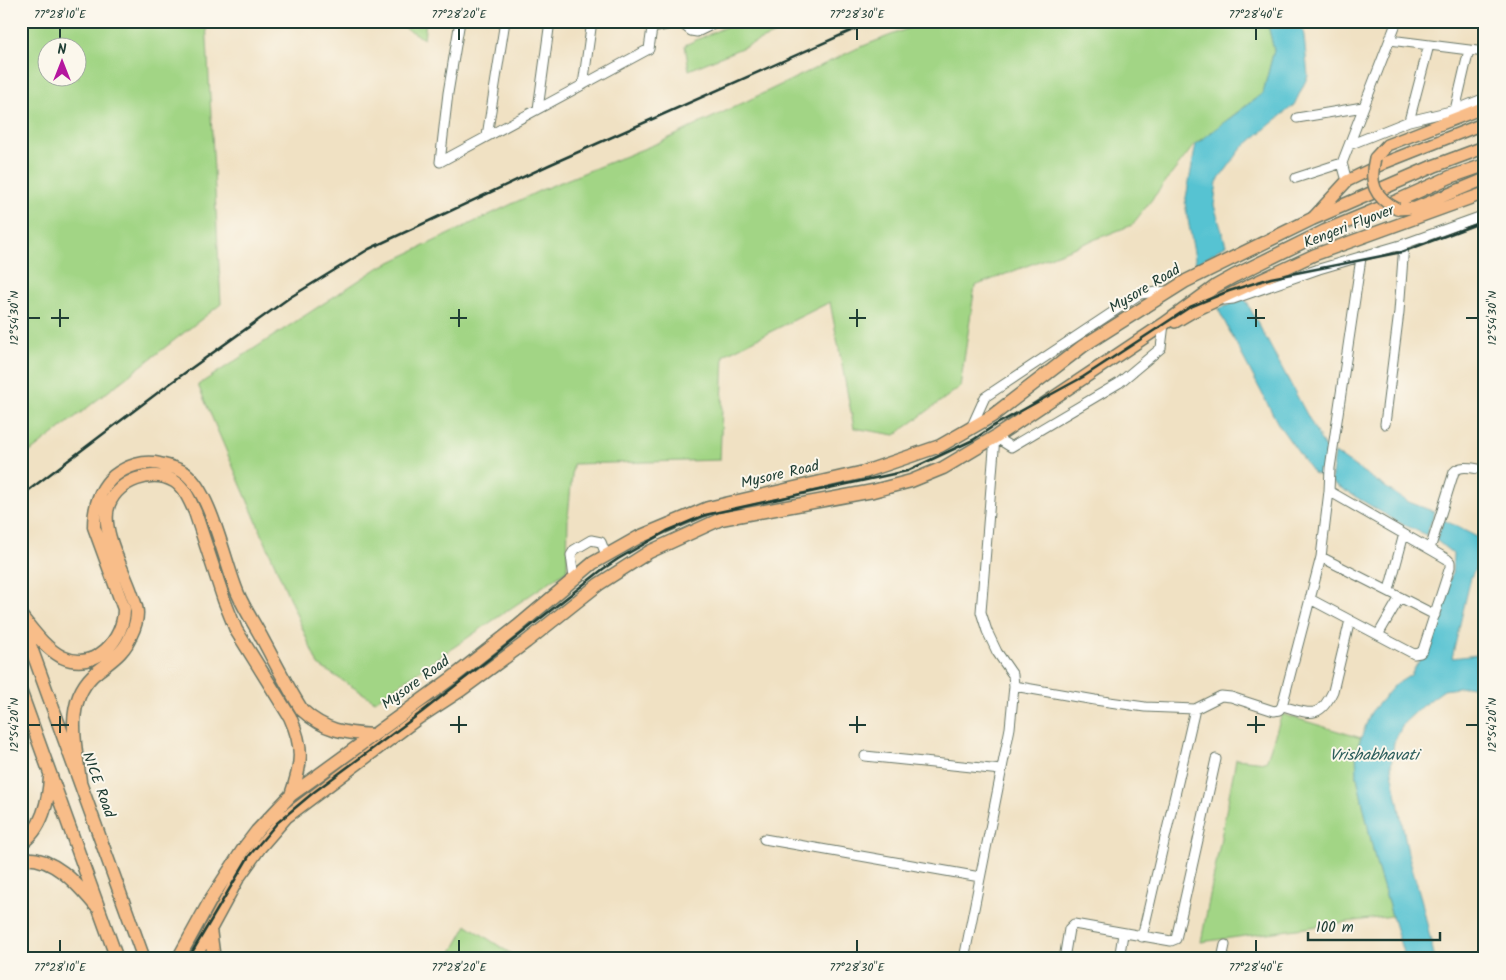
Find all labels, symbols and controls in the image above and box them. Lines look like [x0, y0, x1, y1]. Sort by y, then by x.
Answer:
text: 77°28'10"E [34, 5, 87, 24]
text: 77°28'20"E [431, 5, 487, 24]
text: 77°28'30"E [830, 5, 885, 24]
text: 77°28'40"E [1229, 5, 1284, 24]
north arrow [38, 38, 88, 88]
text: N [58, 39, 67, 61]
street label: Kengeri Flyover [1300, 198, 1399, 255]
street label: Mysore Road [1105, 258, 1186, 320]
text: 12°54'30"N [5, 291, 24, 345]
text: 12°54'30"N [1483, 291, 1502, 345]
street label: Mysore Road [738, 454, 822, 496]
street label: Mysore Road [377, 650, 456, 716]
text: 12°54'20"N [5, 698, 24, 752]
text: 12°54'20"N [1483, 698, 1502, 752]
water label: Vrishabhavati [1329, 743, 1422, 768]
street label: NICE Road [75, 749, 121, 822]
scale bar [1308, 910, 1441, 942]
text: 100 m [1316, 916, 1354, 940]
text: 77°28'10"E [34, 958, 87, 977]
text: 77°28'20"E [431, 958, 487, 977]
text: 77°28'30"E [830, 958, 885, 977]
text: 77°28'40"E [1229, 958, 1284, 977]

